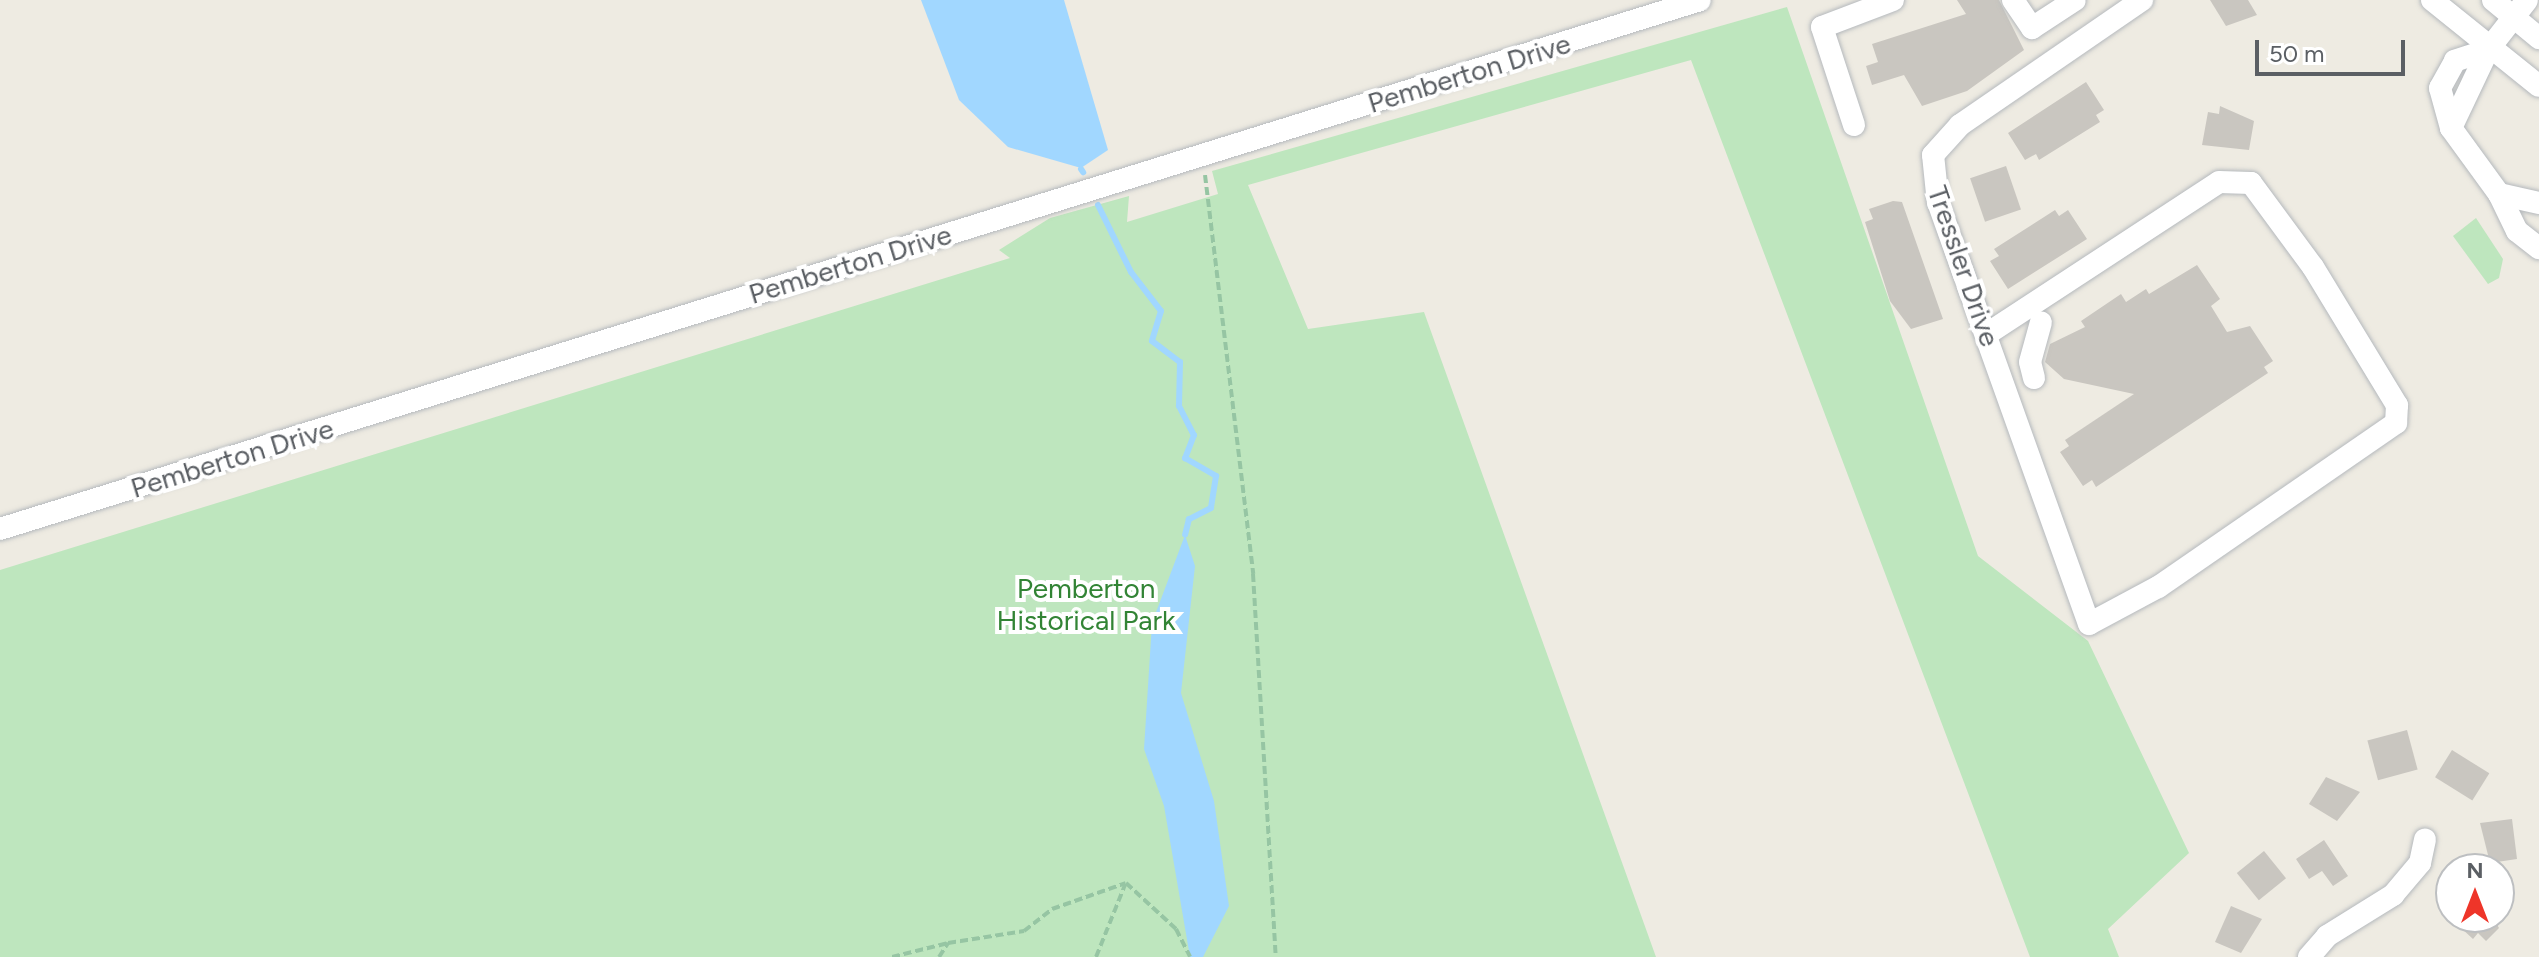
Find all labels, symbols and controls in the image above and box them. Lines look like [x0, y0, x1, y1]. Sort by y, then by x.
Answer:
scale bar [2259, 24, 2409, 74]
street label: Pemberton Drive [1364, 26, 1574, 120]
text: 50 m [2269, 39, 2325, 68]
street label: Tressler Drive [1921, 181, 2007, 351]
street label: Pemberton Drive [745, 217, 955, 311]
street label: Pemberton Drive [127, 411, 337, 505]
park label: Pemberton Historical Park [996, 571, 1176, 637]
north arrow [2435, 853, 2515, 933]
text: N [2466, 857, 2484, 884]

